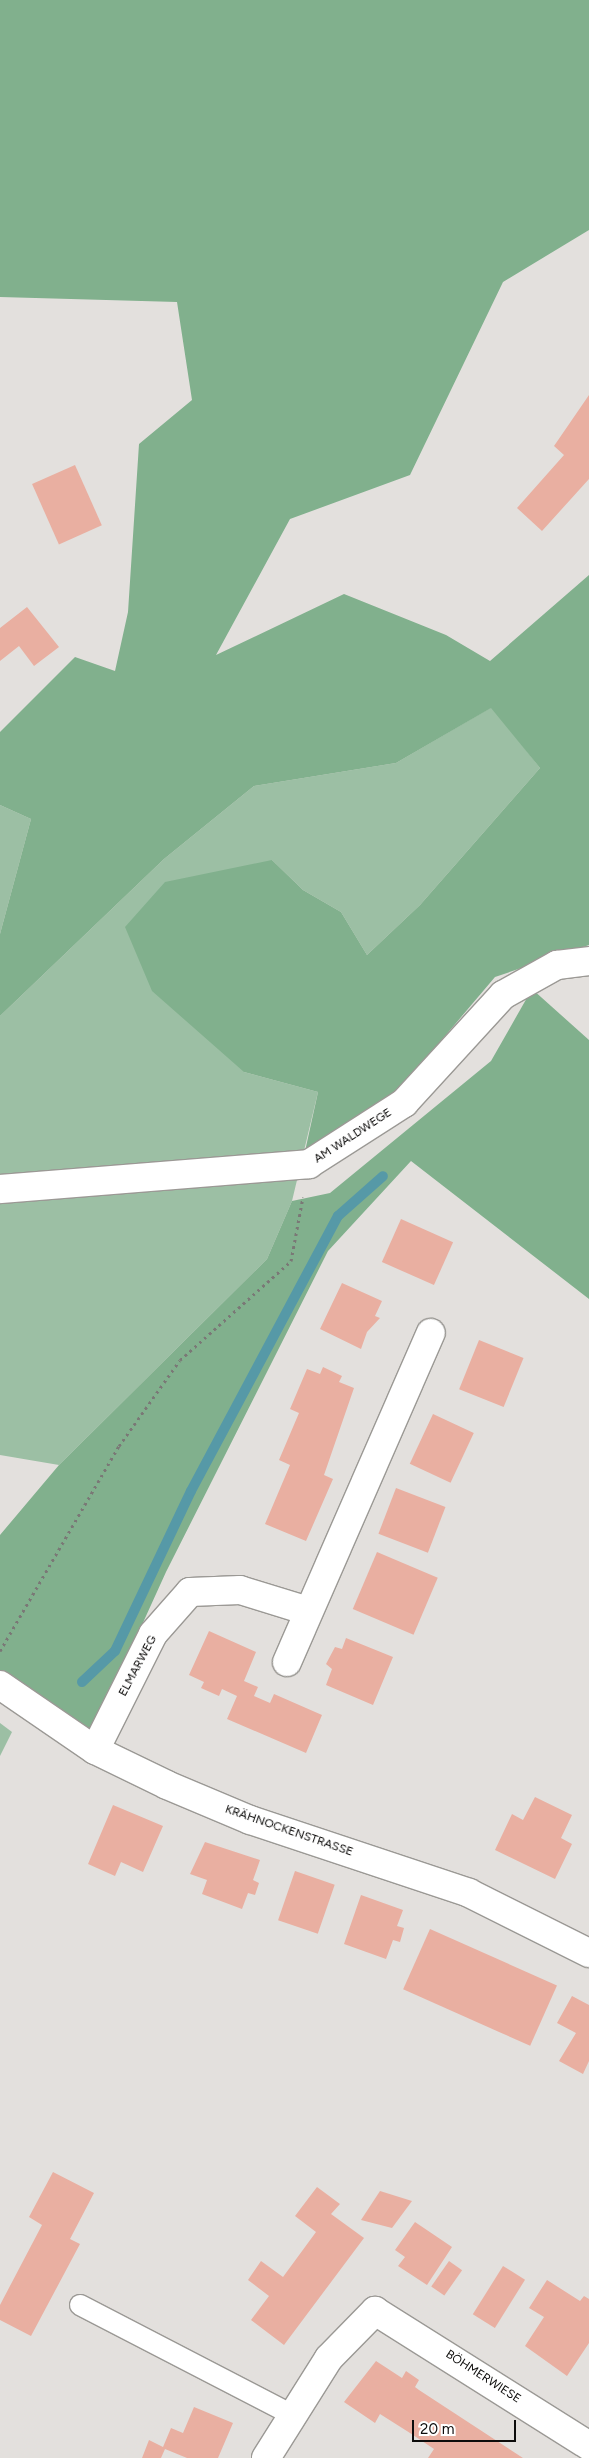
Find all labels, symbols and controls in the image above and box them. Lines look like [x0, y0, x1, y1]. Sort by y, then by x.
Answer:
street label: AM WALDWEGE [311, 1106, 395, 1166]
street label: ELMARWEG [116, 1633, 160, 1699]
street label: KRÄHNOCKENSTRASSE [223, 1802, 355, 1860]
street label: BÖHMERWIESE [443, 2347, 523, 2407]
scale bar [414, 2410, 518, 2442]
text: 20 m [420, 2420, 454, 2438]

